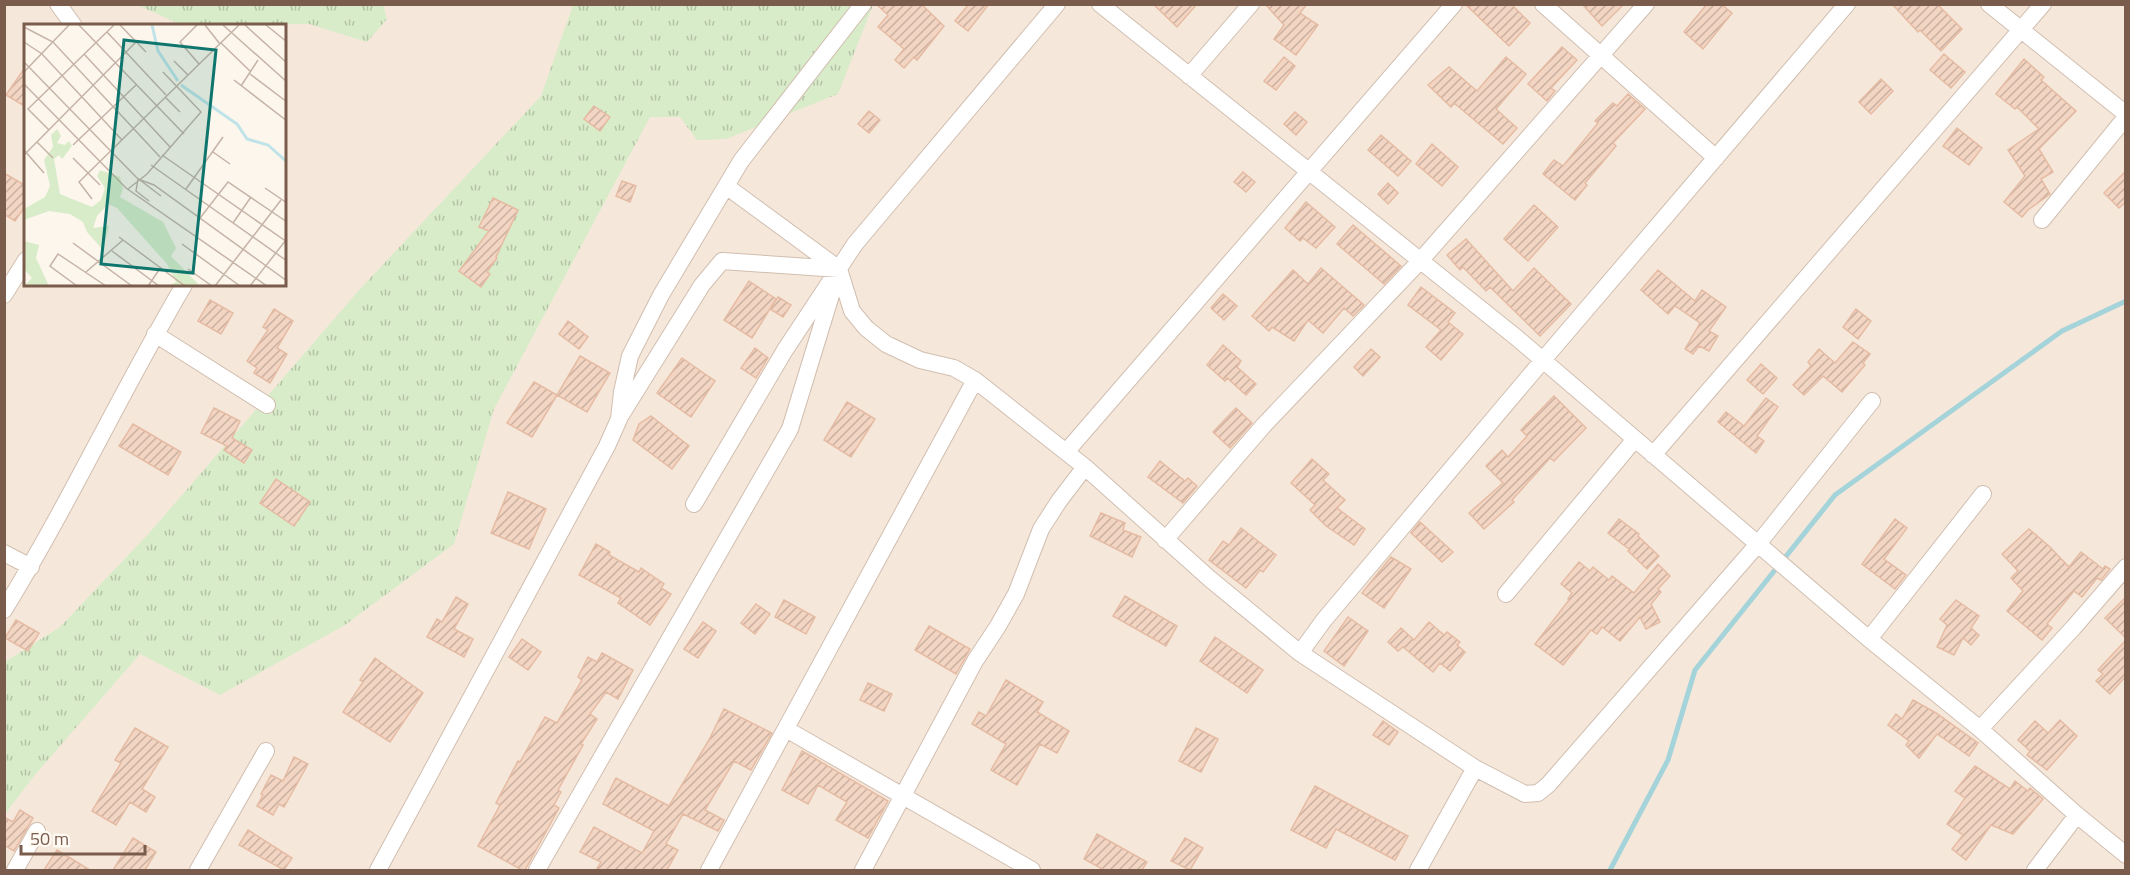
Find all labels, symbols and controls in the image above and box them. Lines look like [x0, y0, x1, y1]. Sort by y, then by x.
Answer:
inset map [24, 24, 286, 286]
scale bar [21, 818, 146, 856]
text: 50 m [30, 825, 69, 852]

